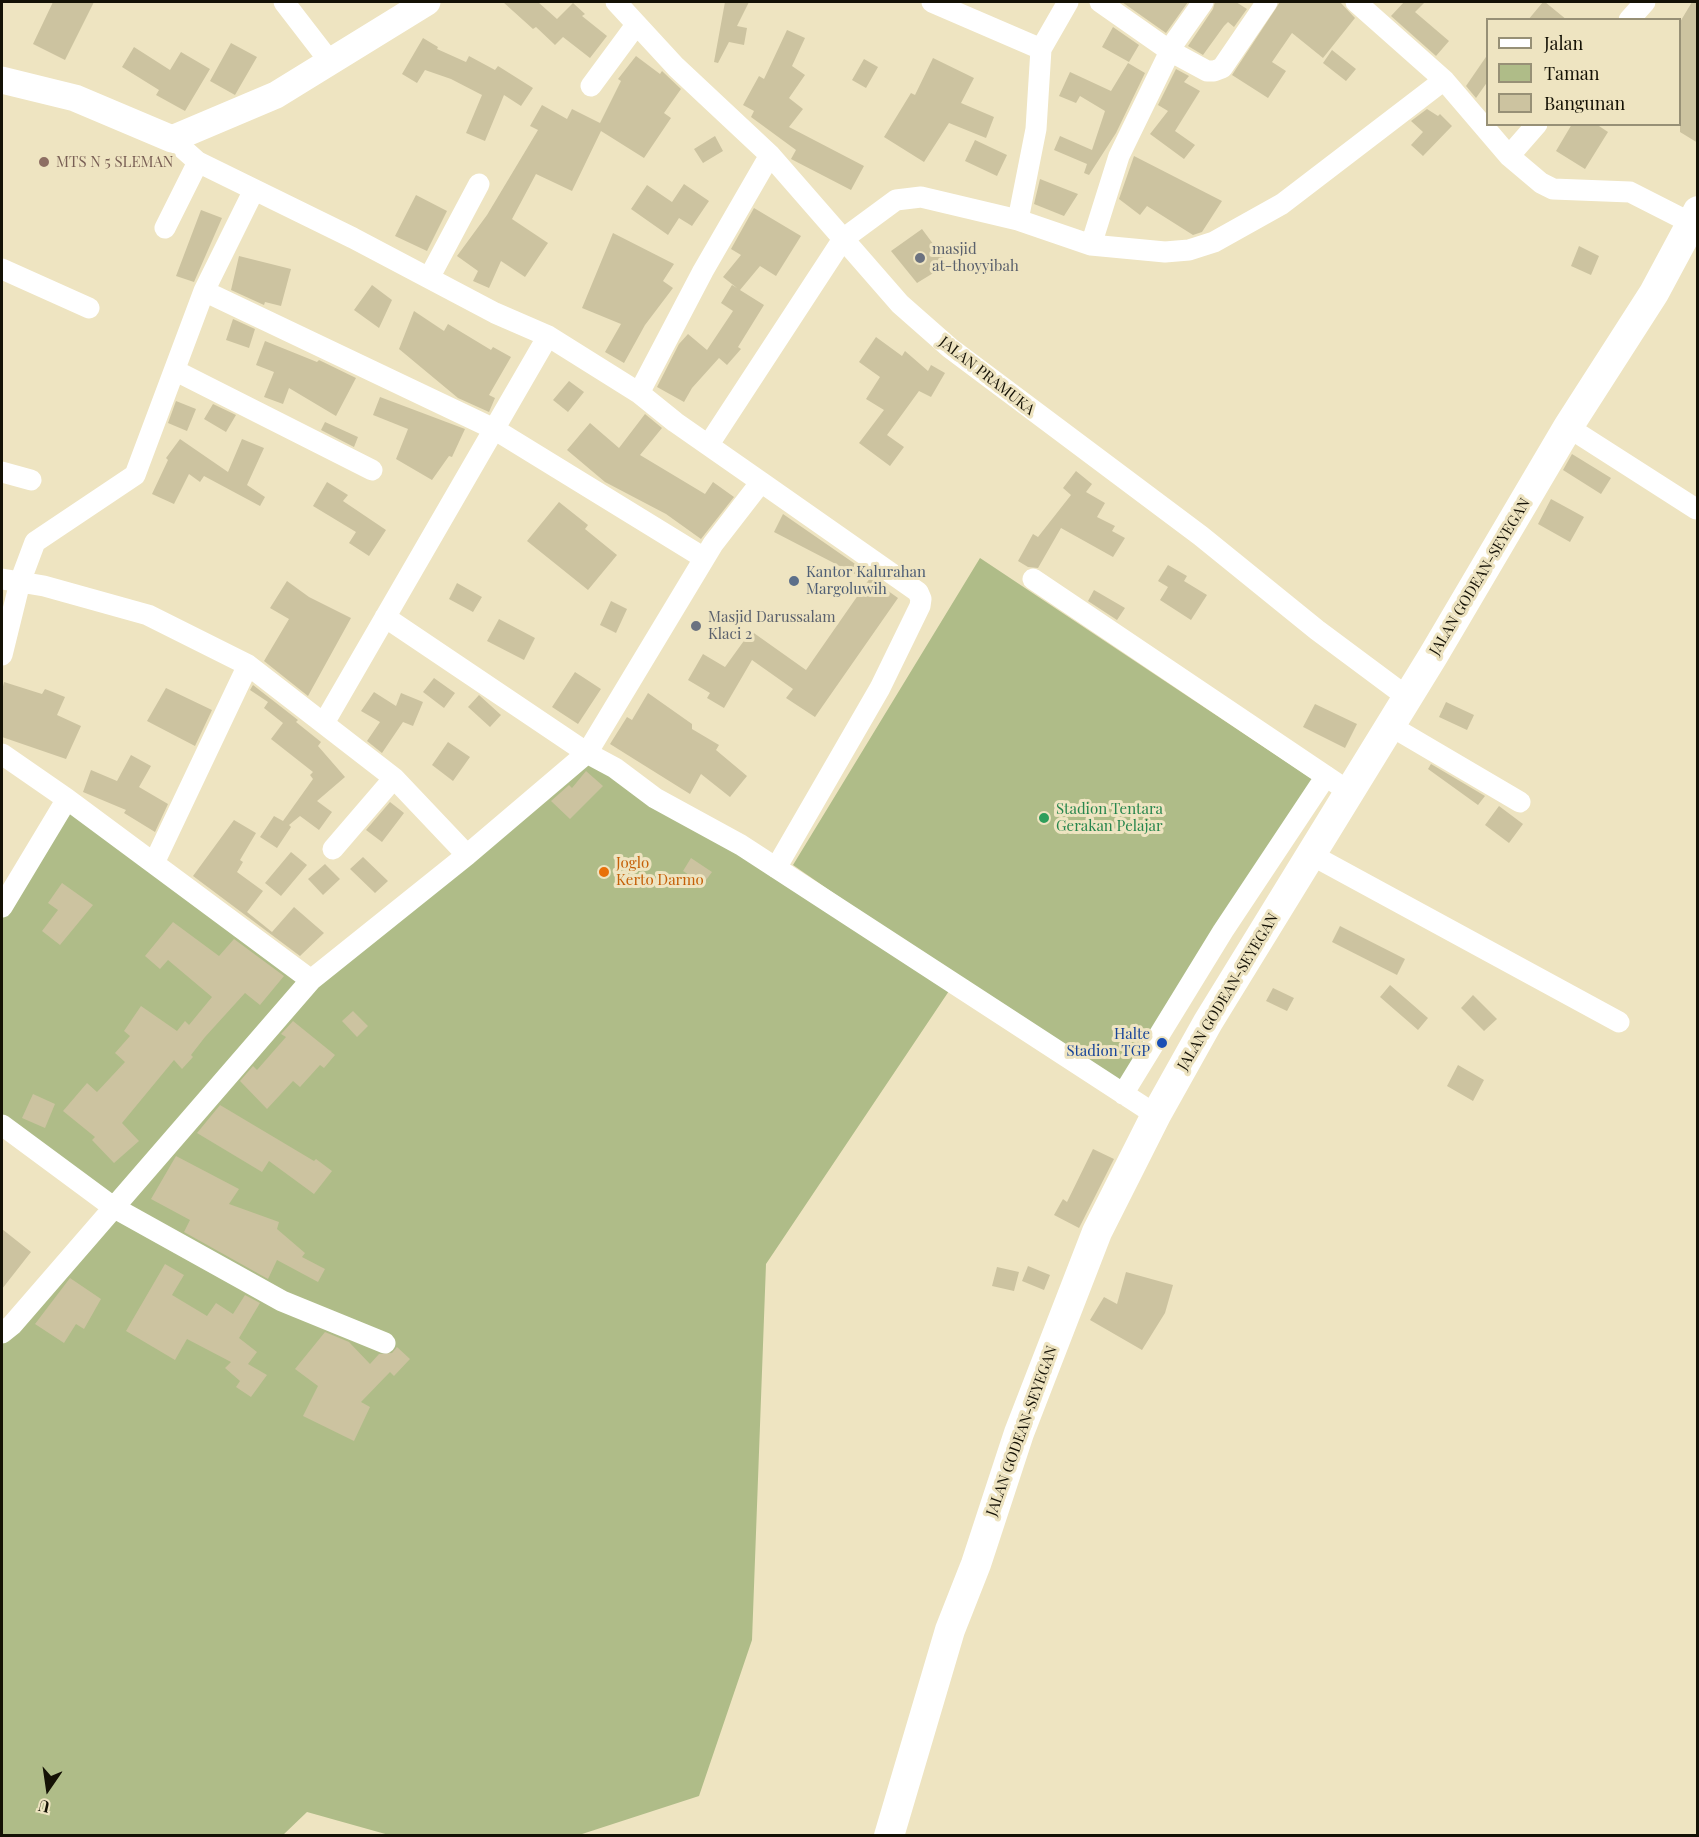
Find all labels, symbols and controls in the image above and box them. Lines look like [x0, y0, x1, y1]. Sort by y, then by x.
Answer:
legend [1486, 18, 1681, 126]
text: Jalan [1544, 31, 1583, 55]
text: Taman [1544, 61, 1600, 85]
text: Bangunan [1544, 91, 1625, 115]
place label: MTS N 5 SLEMAN [56, 153, 173, 171]
marker: MTS N 5 SLEMAN [37, 155, 51, 169]
place label: masjid at-thoyyibah [932, 240, 1019, 275]
marker: masjid at-thoyyibah [913, 251, 927, 265]
street label: JALAN PRAMUKA [936, 333, 1038, 419]
street label: JALAN GODEAN-SEYEGAN [1426, 495, 1534, 659]
place label: Kantor Kalurahan Margoluwih [806, 563, 926, 598]
marker: Kantor Kalurahan Margoluwih [787, 574, 801, 588]
place label: Masjid Darussalam Klaci 2 [708, 608, 836, 643]
marker: Masjid Darussalam Klaci 2 [689, 619, 703, 633]
place label: Stadion Tentara Gerakan Pelajar [1056, 800, 1163, 835]
marker: Stadion Tentara Gerakan Pelajar [1037, 811, 1051, 825]
place label: Joglo Kerto Darmo [616, 854, 704, 889]
marker: Joglo Kerto Darmo [597, 865, 611, 879]
street label: JALAN GODEAN-SEYEGAN [1174, 910, 1282, 1074]
place label: Halte Stadion TGP [1066, 1025, 1150, 1060]
marker: Halte Stadion TGP [1155, 1036, 1169, 1050]
street label: JALAN GODEAN-SEYEGAN [983, 1343, 1061, 1519]
north arrow [18, 1759, 78, 1819]
text: U [36, 1796, 52, 1818]

